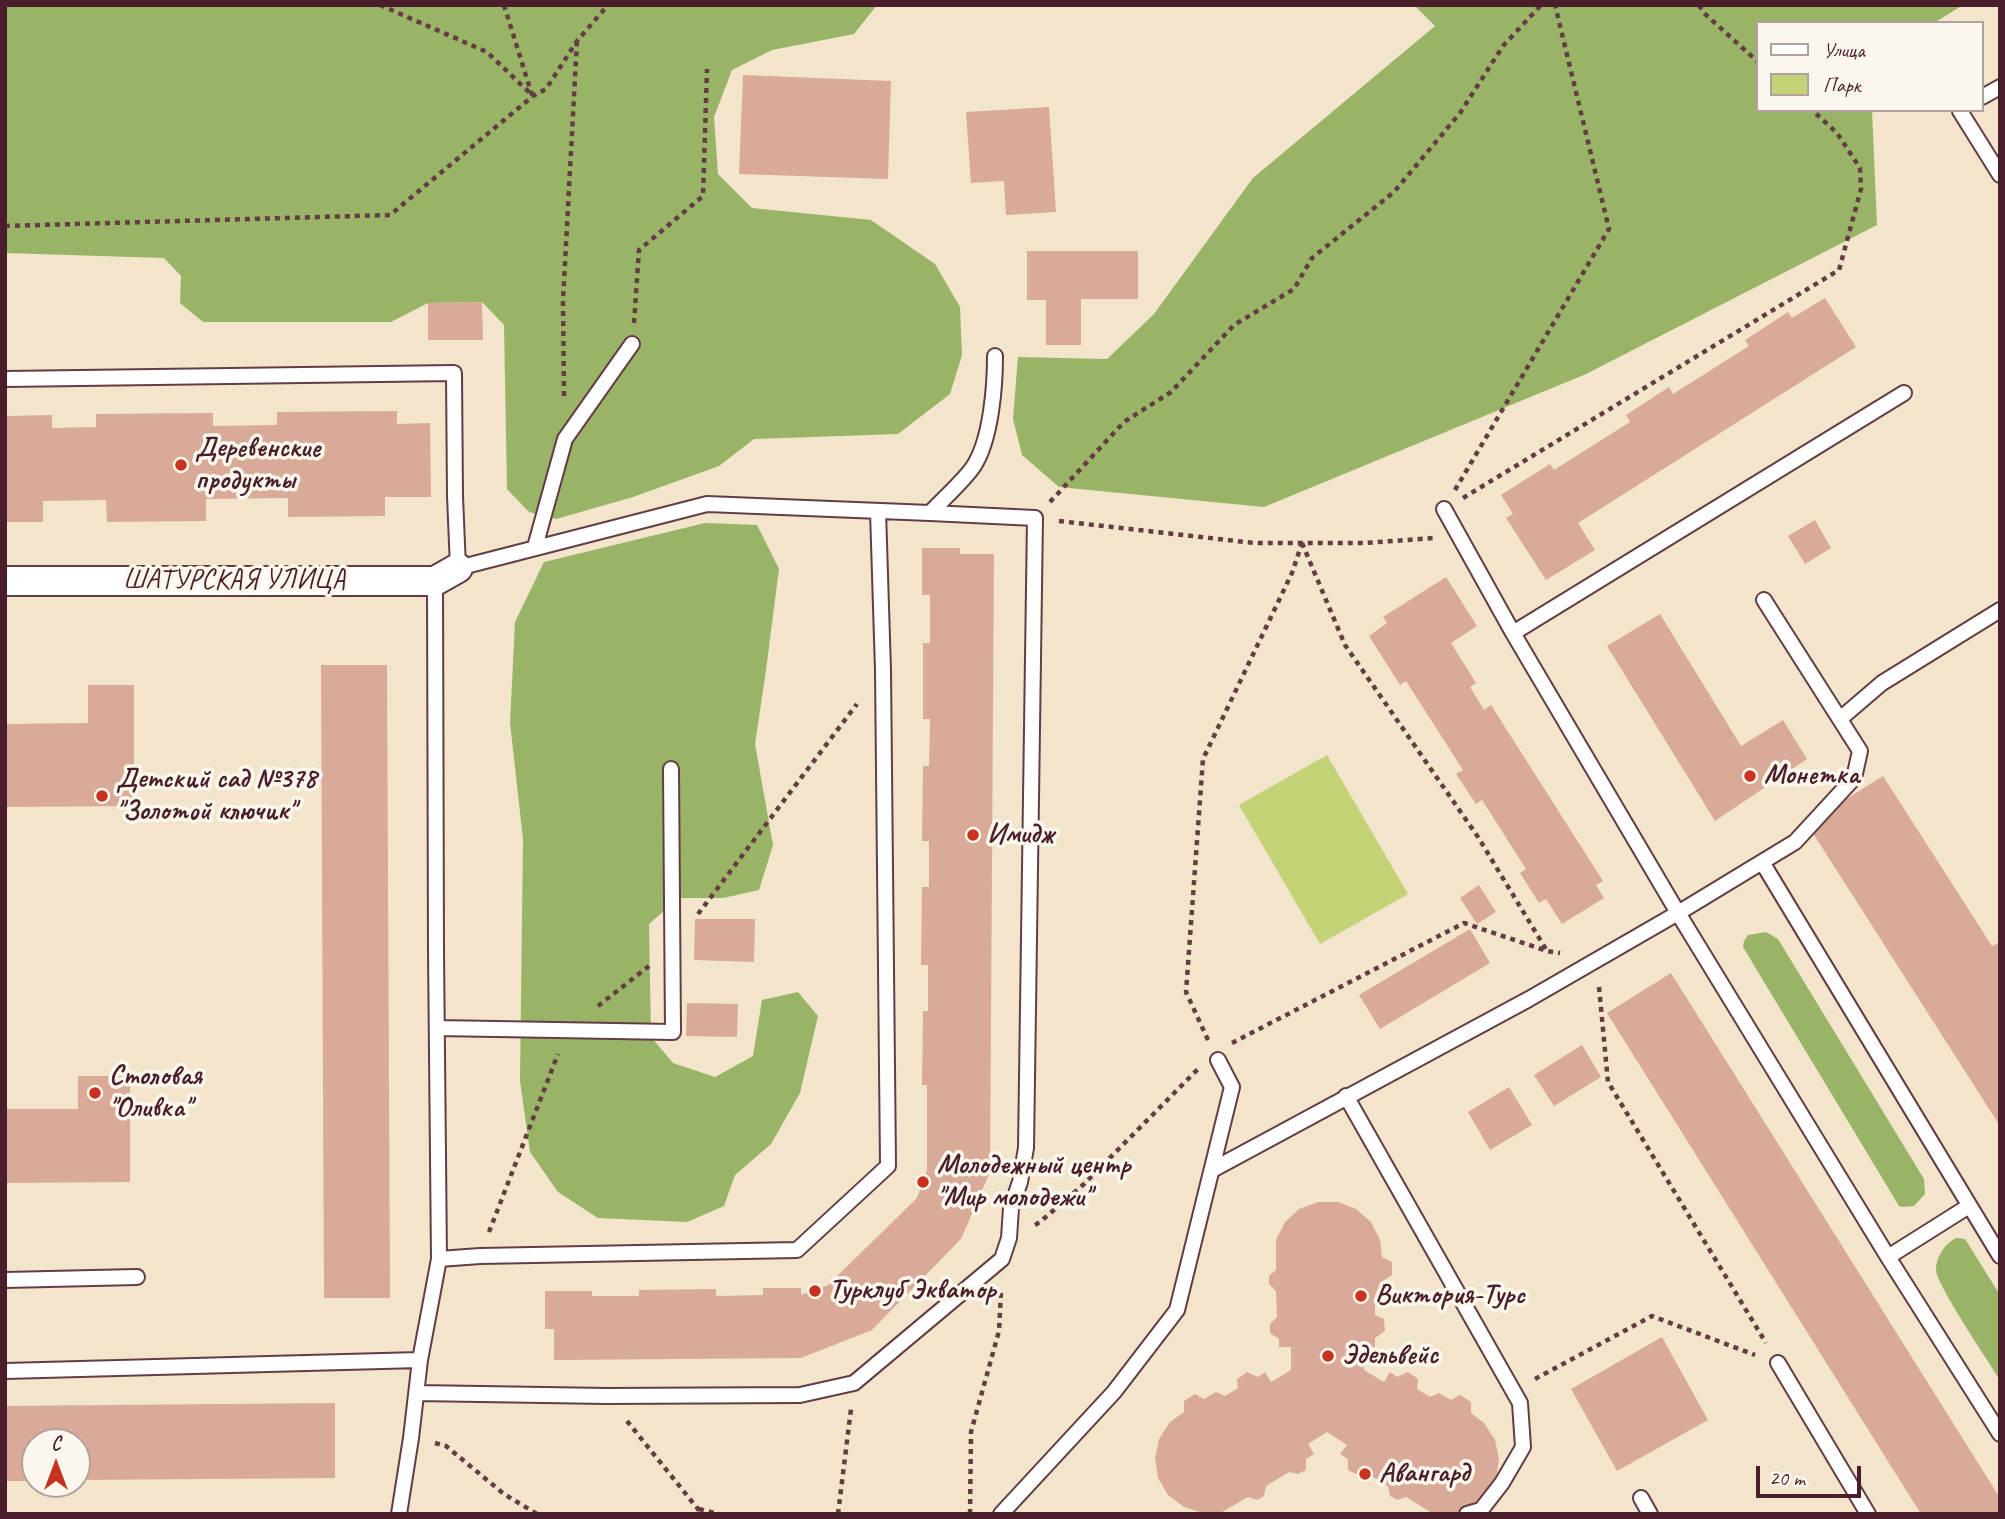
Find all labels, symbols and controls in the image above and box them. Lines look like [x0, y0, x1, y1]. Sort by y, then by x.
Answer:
legend [1756, 21, 1984, 112]
text: Улица [1823, 37, 1865, 63]
text: Парк [1823, 72, 1860, 98]
place label: Деревенские продукты [195, 432, 320, 498]
marker: Деревенские продукты [173, 457, 189, 473]
street label: ШАТУРСКАЯ УЛИЦА [123, 564, 345, 598]
place label: Монетка [1764, 759, 1859, 793]
place label: Детский сад №378 "Золотой ключик" [116, 763, 316, 829]
marker: Монетка [1742, 768, 1758, 784]
marker: Детский сад №378 "Золотой ключик" [94, 788, 110, 804]
place label: Имидж [987, 818, 1054, 852]
marker: Имидж [965, 827, 981, 843]
place label: Столовая "Оливка" [109, 1060, 202, 1126]
marker: Столовая "Оливка" [87, 1085, 103, 1101]
place label: Молодежный центр "Мир молодежи" [937, 1149, 1130, 1215]
marker: Молодежный центр "Мир молодежи" [915, 1174, 931, 1190]
place label: Турклуб Экватор [829, 1274, 996, 1308]
place label: Виктория-Турс [1375, 1279, 1525, 1313]
marker: Турклуб Экватор [807, 1283, 823, 1299]
marker: Виктория-Турс [1353, 1288, 1369, 1304]
place label: Эдельвейс [1342, 1339, 1438, 1373]
marker: Эдельвейс [1320, 1348, 1336, 1364]
north arrow [21, 1428, 91, 1498]
text: С [51, 1432, 61, 1456]
scale bar [1760, 1452, 1865, 1496]
place label: Авангард [1379, 1457, 1470, 1491]
text: 20 m [1769, 1465, 1805, 1491]
marker: Авангард [1357, 1466, 1373, 1482]

